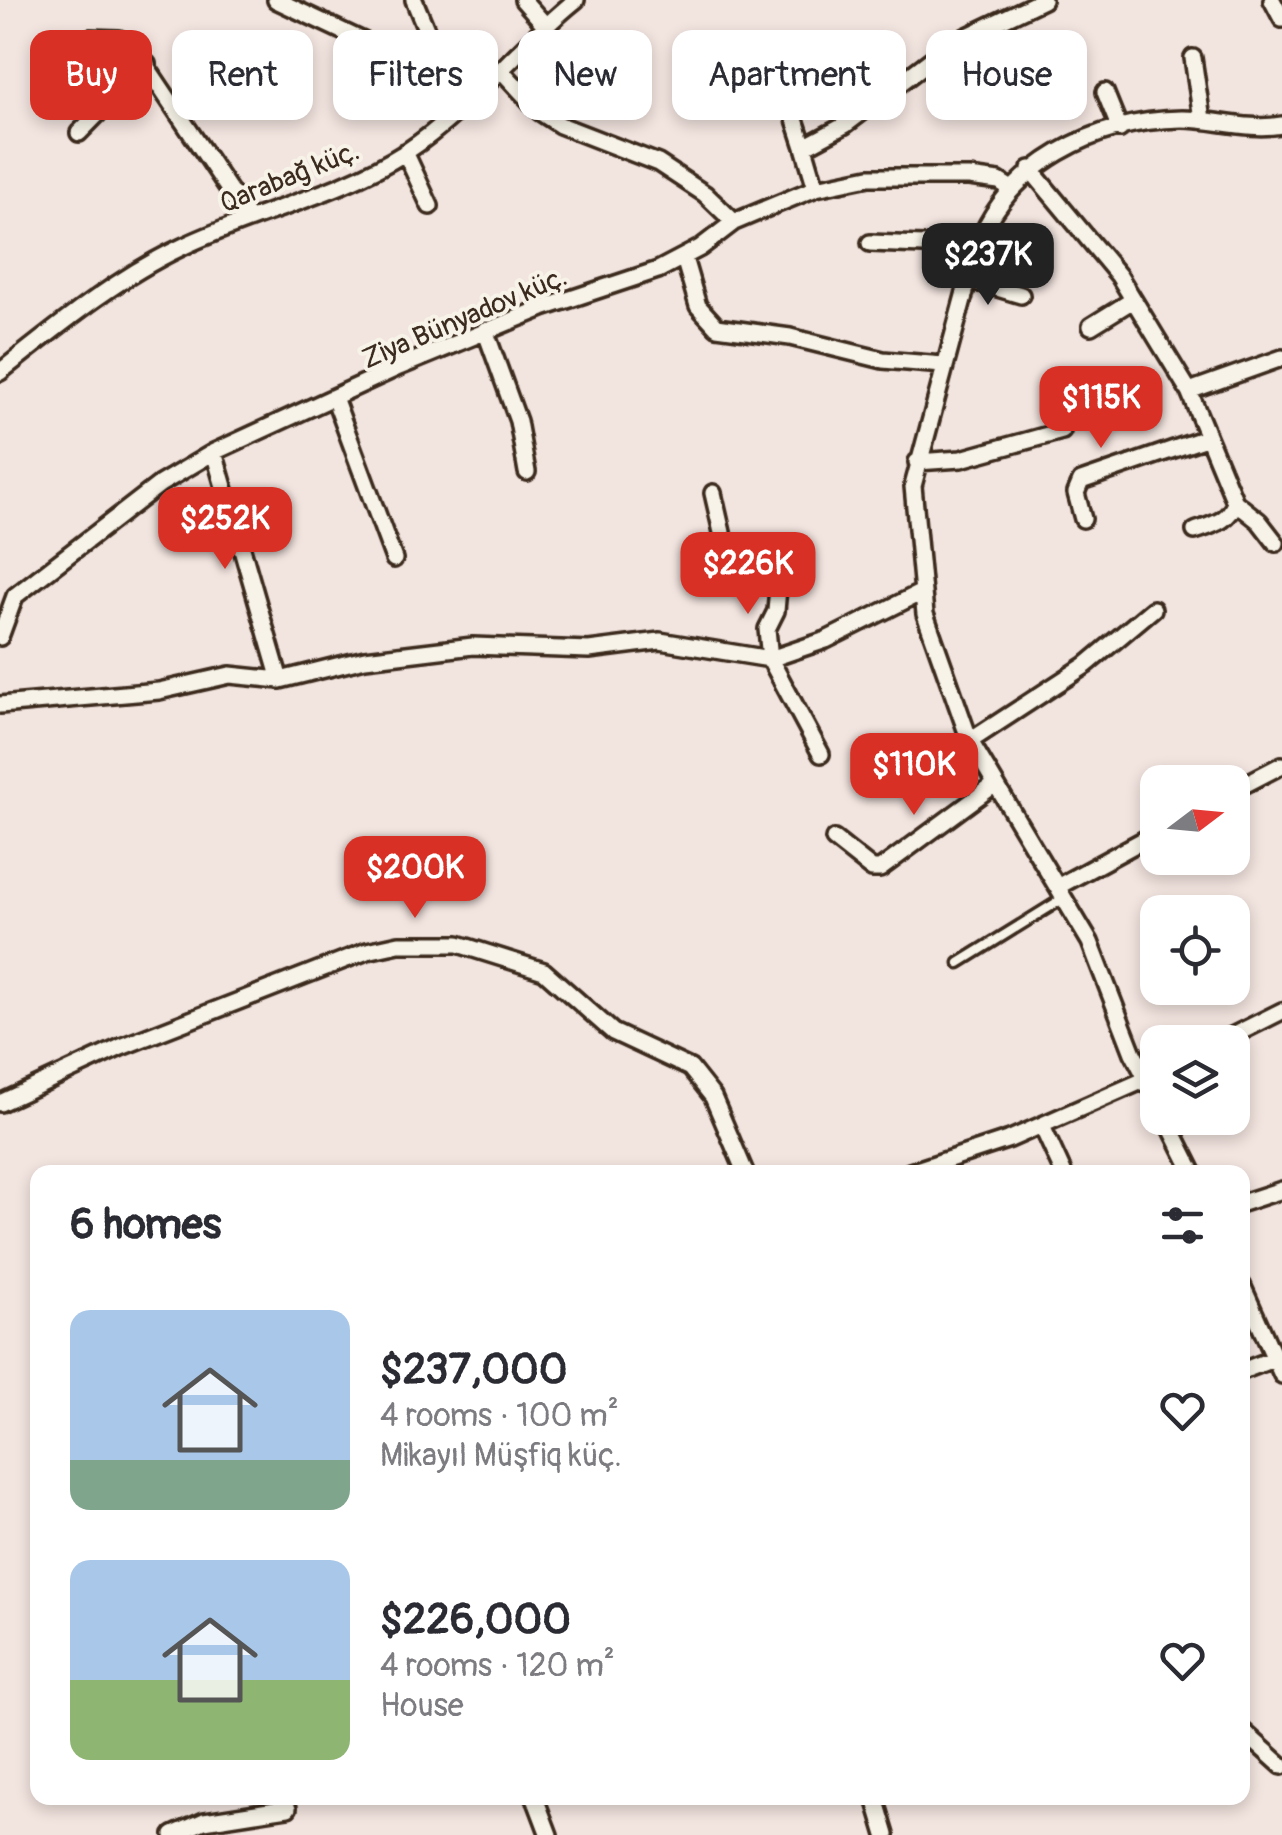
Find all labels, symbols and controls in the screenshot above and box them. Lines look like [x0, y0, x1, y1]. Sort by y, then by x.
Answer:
chip: Buy [30, 30, 152, 120]
chip: Rent [172, 30, 313, 120]
chip: Filters [333, 30, 498, 120]
chip: New [518, 30, 652, 120]
chip: Apartment [672, 30, 906, 120]
chip: House [926, 30, 1087, 120]
street label: Qarabağ küç. [215, 134, 364, 221]
pin: $237K [918, 223, 1058, 308]
text: $237K [944, 235, 1032, 275]
street label: Ziya Bünyadov küç. [357, 259, 572, 377]
pin: $115K [1031, 366, 1171, 451]
text: $115K [1061, 378, 1141, 418]
pin: $252K [155, 487, 295, 572]
text: $252K [180, 499, 270, 539]
pin: $226K [678, 532, 818, 617]
text: $226K [702, 544, 794, 584]
pin: $110K [844, 733, 984, 818]
text: $110K [872, 745, 956, 785]
north arrow [1140, 765, 1250, 875]
map controls [1140, 765, 1250, 1135]
pin: $200K [345, 836, 485, 921]
text: $200K [366, 848, 464, 888]
button: locate [1140, 895, 1250, 1005]
button: layers [1140, 1025, 1250, 1135]
icon: filters [1155, 1198, 1210, 1253]
text: 6 homes [70, 1199, 221, 1251]
text: $237,000 [380, 1344, 567, 1396]
icon: home [150, 1350, 270, 1470]
icon: heart [1155, 1383, 1210, 1438]
text: 4 rooms · 100 m² [380, 1396, 619, 1436]
text: Mikayıl Müşfiq küç. [380, 1436, 622, 1476]
text: $226,000 [380, 1594, 571, 1646]
icon: home [150, 1600, 270, 1720]
icon: heart [1155, 1633, 1210, 1688]
text: 4 rooms · 120 m² [380, 1646, 615, 1686]
text: House [380, 1686, 464, 1726]

